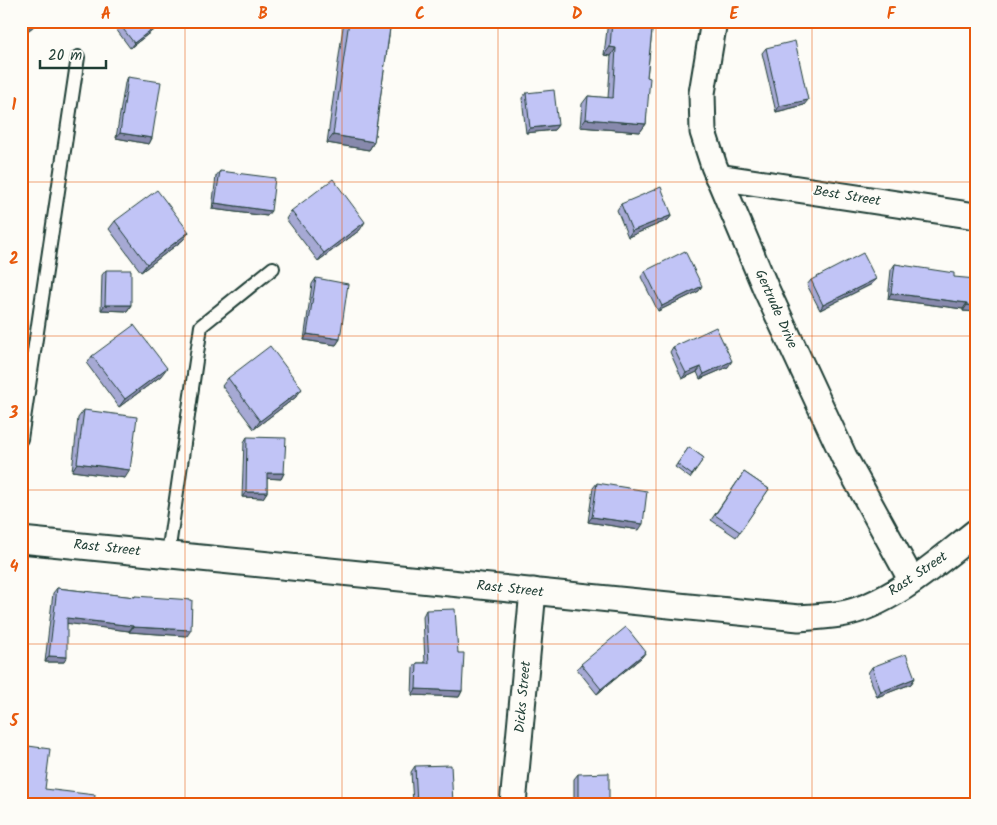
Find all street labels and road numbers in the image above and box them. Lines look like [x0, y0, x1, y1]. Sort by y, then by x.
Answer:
street label: Best Street [812, 180, 883, 212]
street label: Gertrude Drive [749, 266, 803, 353]
street label: Rast Street [72, 534, 142, 563]
street label: Rast Street [884, 546, 953, 602]
street label: Rast Street [475, 575, 545, 604]
street label: Dicks Street [509, 659, 537, 734]

